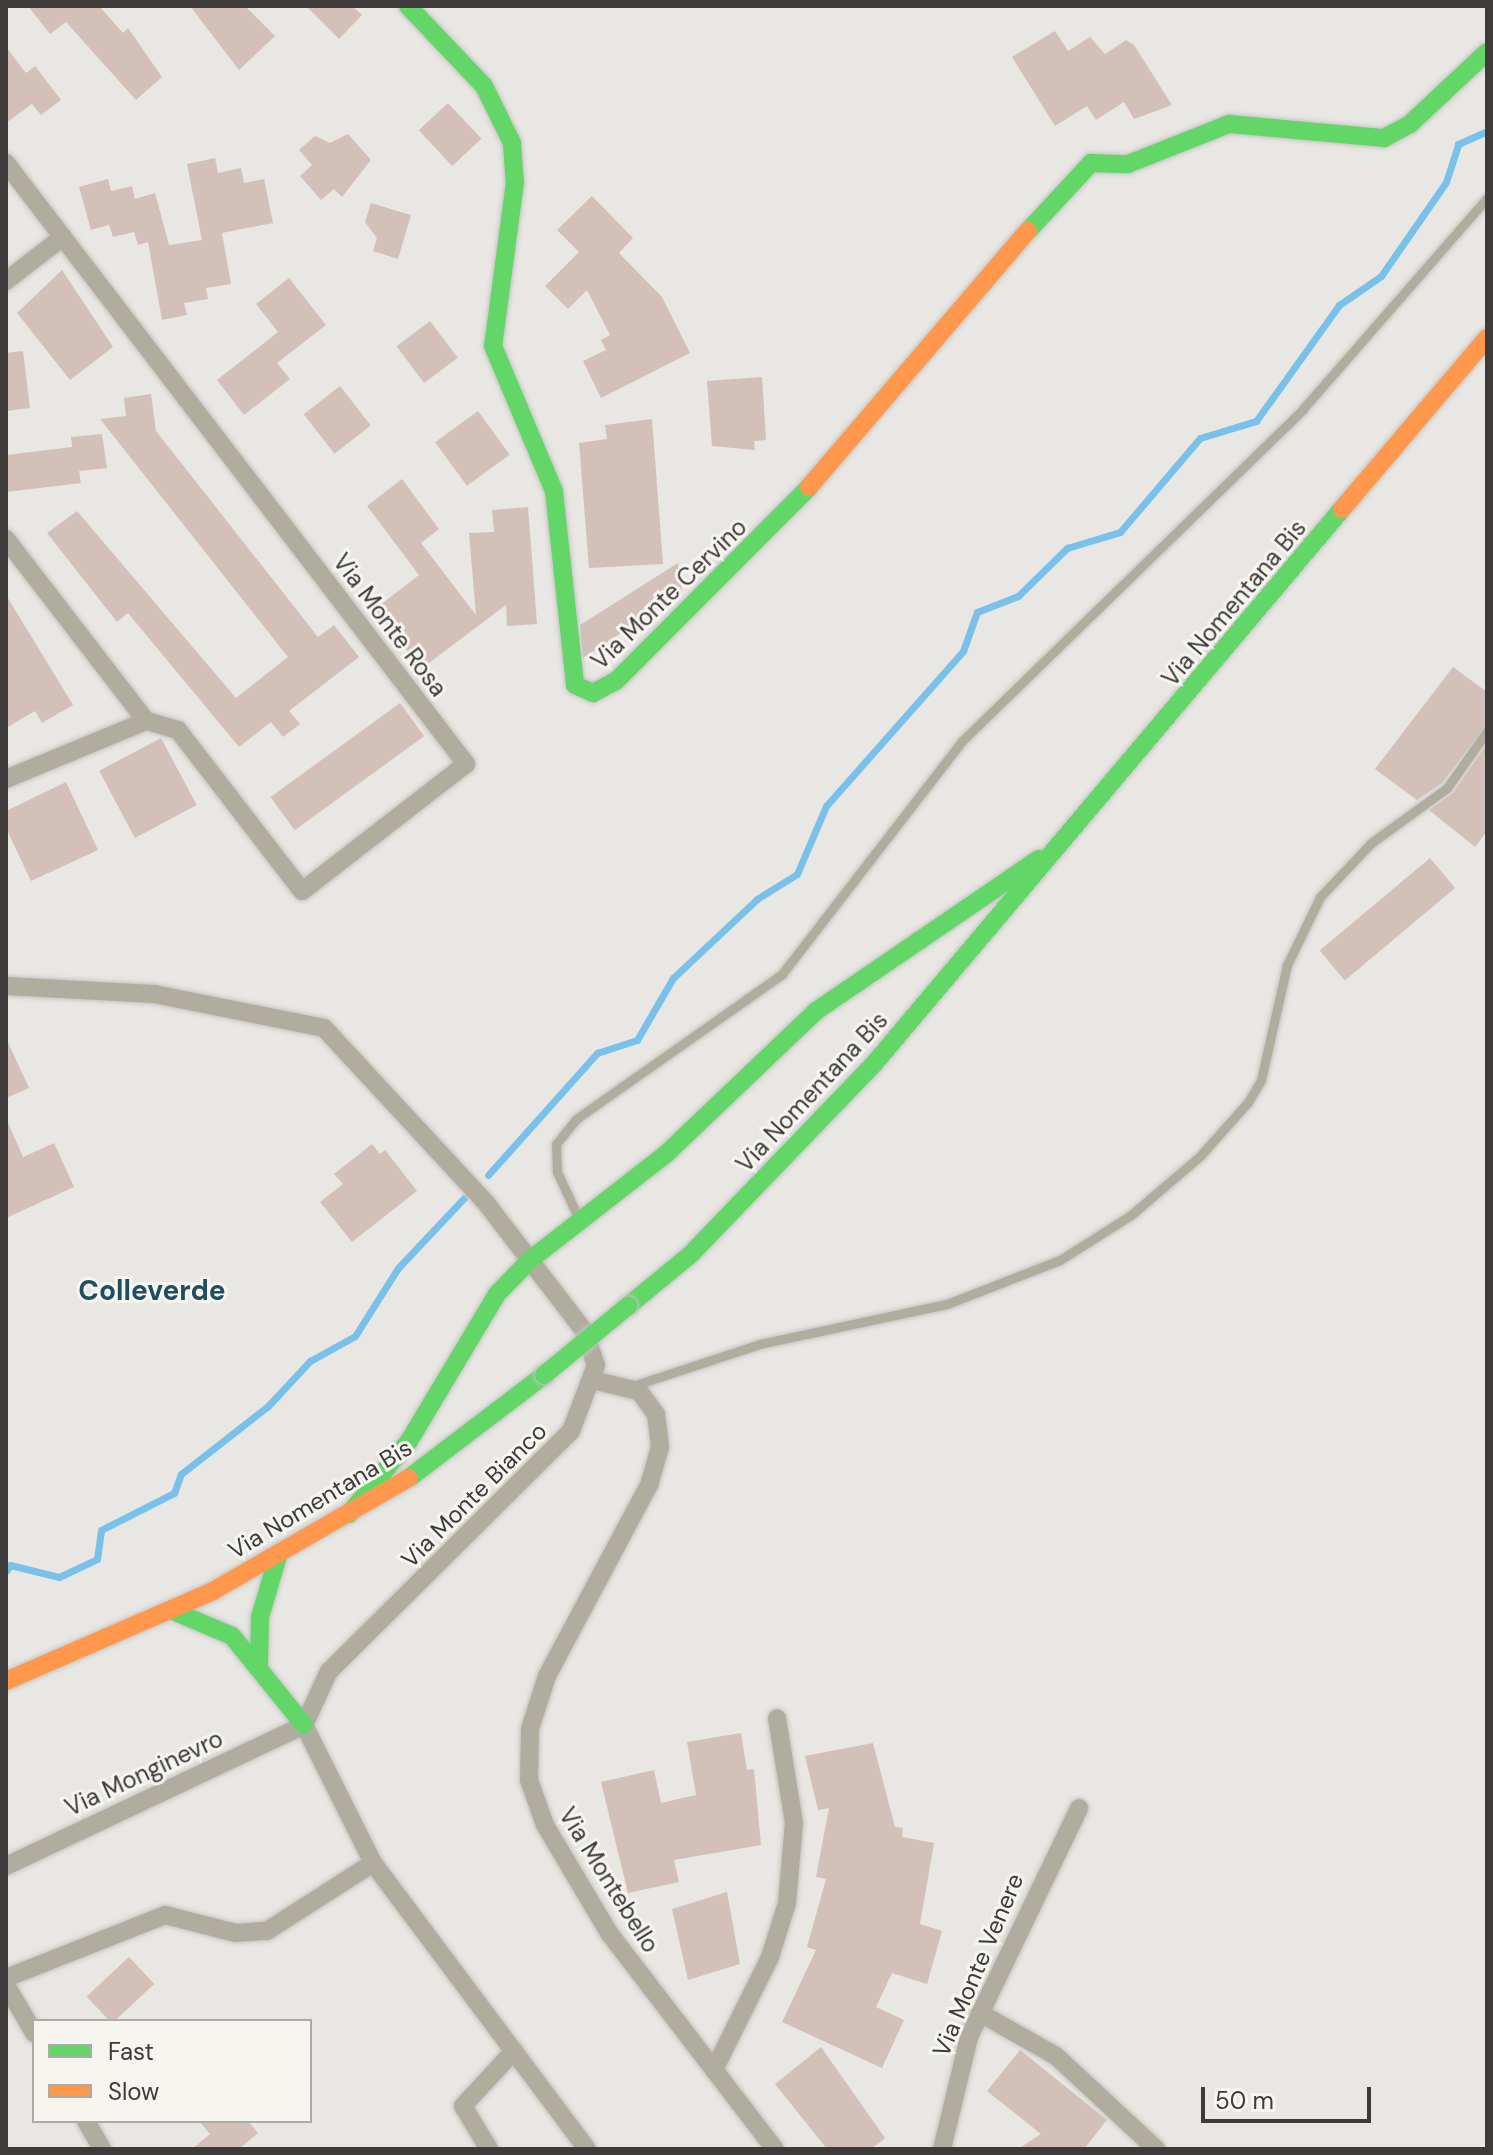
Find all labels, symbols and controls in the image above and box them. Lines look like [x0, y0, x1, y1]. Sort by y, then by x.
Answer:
street label: Via Monte Cervino [585, 513, 753, 675]
street label: Via Nomentana Bis [1156, 514, 1312, 692]
street label: Via Monte Rosa [327, 548, 453, 702]
street label: Via Nomentana Bis [730, 1006, 894, 1178]
district label: Colleverde [78, 1274, 226, 1308]
street label: Via Monte Bianco [395, 1416, 553, 1574]
street label: Via Nomentana Bis [223, 1433, 417, 1565]
street label: Via Monginevro [61, 1724, 227, 1822]
street label: Via Montebello [553, 1802, 665, 1958]
street label: Via Monte Venere [926, 1869, 1030, 2061]
legend [32, 2019, 312, 2123]
text: Fast [108, 2036, 154, 2067]
scale bar [1205, 2071, 1375, 2121]
text: Slow [108, 2076, 159, 2107]
text: 50 m [1215, 2085, 1274, 2116]

